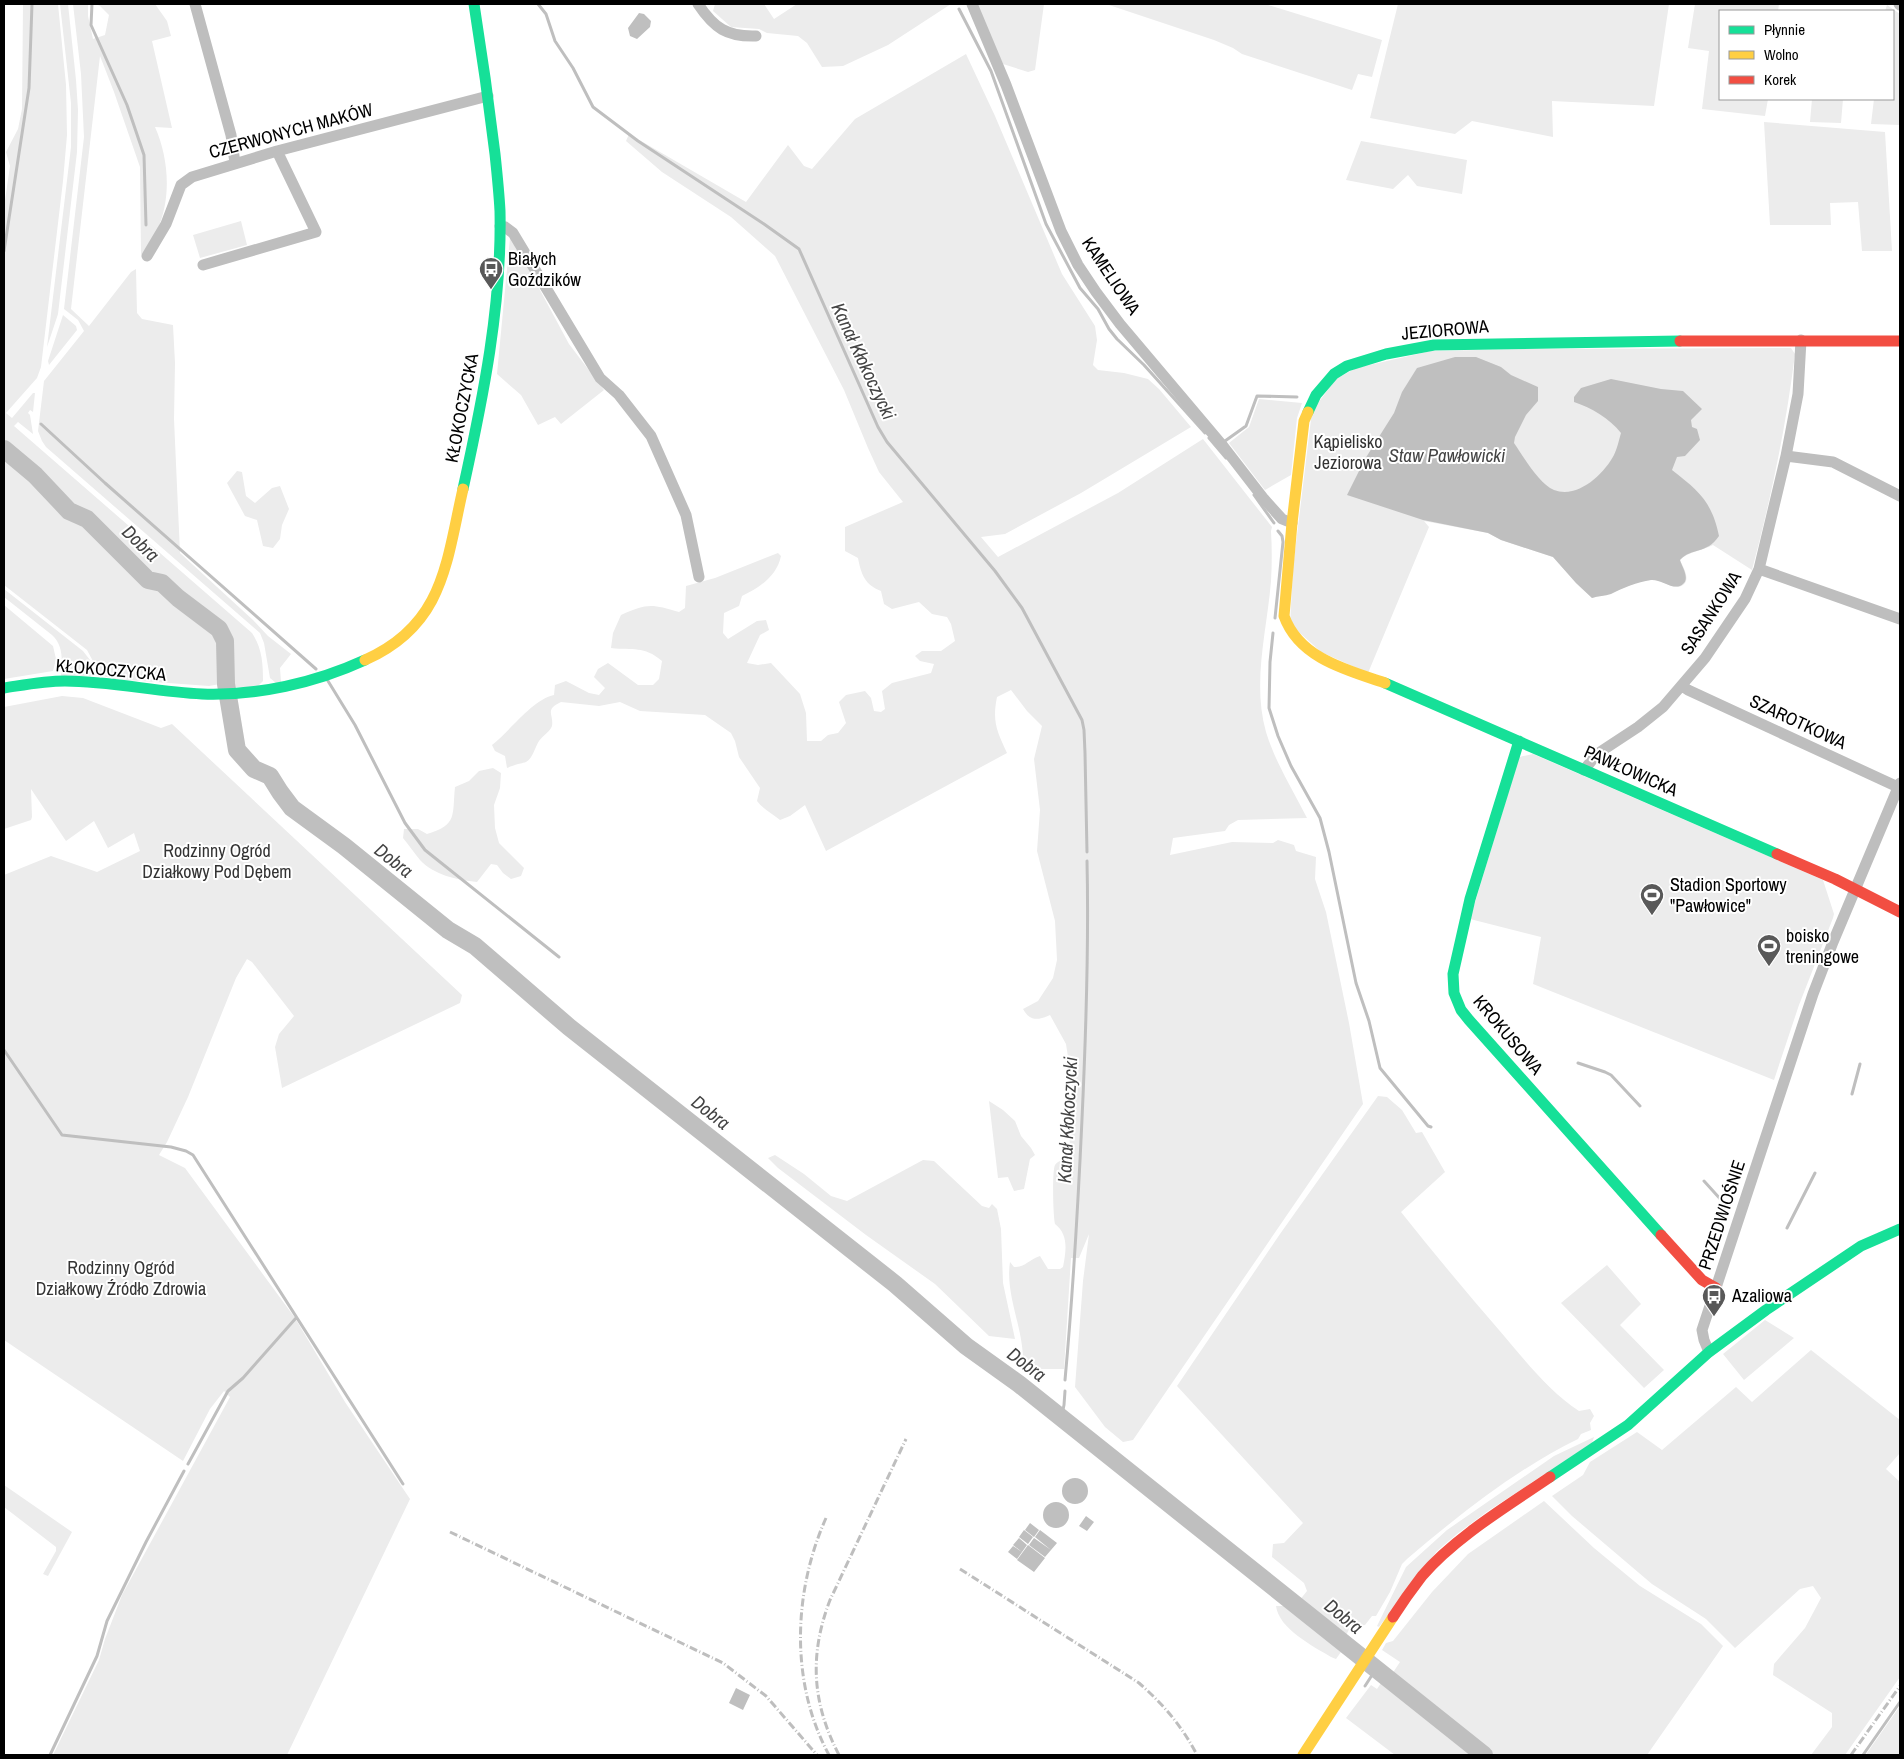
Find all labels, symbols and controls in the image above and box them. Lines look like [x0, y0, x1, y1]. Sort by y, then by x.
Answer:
legend [1719, 10, 1894, 100]
text: Płynnie [1764, 19, 1805, 40]
text: Wolno [1764, 44, 1799, 65]
text: Korek [1764, 69, 1797, 90]
street label: CZERWONYCH MAKÓW [206, 97, 376, 164]
street label: KAMELIOWA [1076, 232, 1147, 320]
place label: Białych Goździków [508, 246, 581, 292]
bus stop icon: Białych Goździków [478, 256, 504, 290]
water label: Kanał Kłokoczycki [826, 298, 903, 424]
street label: JEZIOROWA [1400, 313, 1490, 346]
street label: KŁOKOCZYCKA [439, 351, 484, 465]
park label: Kąpielisko Jeziorowa [1314, 429, 1382, 475]
water label: Staw Pawłowicki [1389, 442, 1506, 468]
water label: Dobra [117, 519, 166, 567]
street label: SASANKOWA [1674, 566, 1747, 659]
street label: KŁOKOCZYCKA [55, 652, 167, 687]
street label: SZAROTKOWA [1746, 688, 1851, 755]
street label: PAWŁOWICKA [1580, 739, 1682, 802]
water label: Dobra [369, 837, 419, 884]
park label: Rodzinny Ogród Działkowy Pod Dębem [142, 838, 292, 884]
place label: Stadion Sportowy "Pawłowice" [1670, 872, 1787, 918]
sports icon: Stadion Sportowy "Pawłowice" [1639, 882, 1665, 916]
place label: boisko treningowe [1786, 923, 1859, 969]
sports icon: boisko treningowe [1756, 933, 1782, 967]
street label: KROKUSOWA [1468, 989, 1549, 1080]
water label: Kanał Kłokoczycki [1051, 1056, 1083, 1184]
water label: Dobra [686, 1089, 736, 1136]
street label: PRZEDWIOŚNIE [1692, 1157, 1751, 1273]
park label: Rodzinny Ogród Działkowy Źródło Zdrowia [36, 1255, 206, 1301]
bus stop icon: Azaliowa [1701, 1283, 1727, 1317]
place label: Azaliowa [1731, 1283, 1792, 1308]
water label: Dobra [1002, 1341, 1052, 1387]
water label: Dobra [1319, 1593, 1369, 1640]

